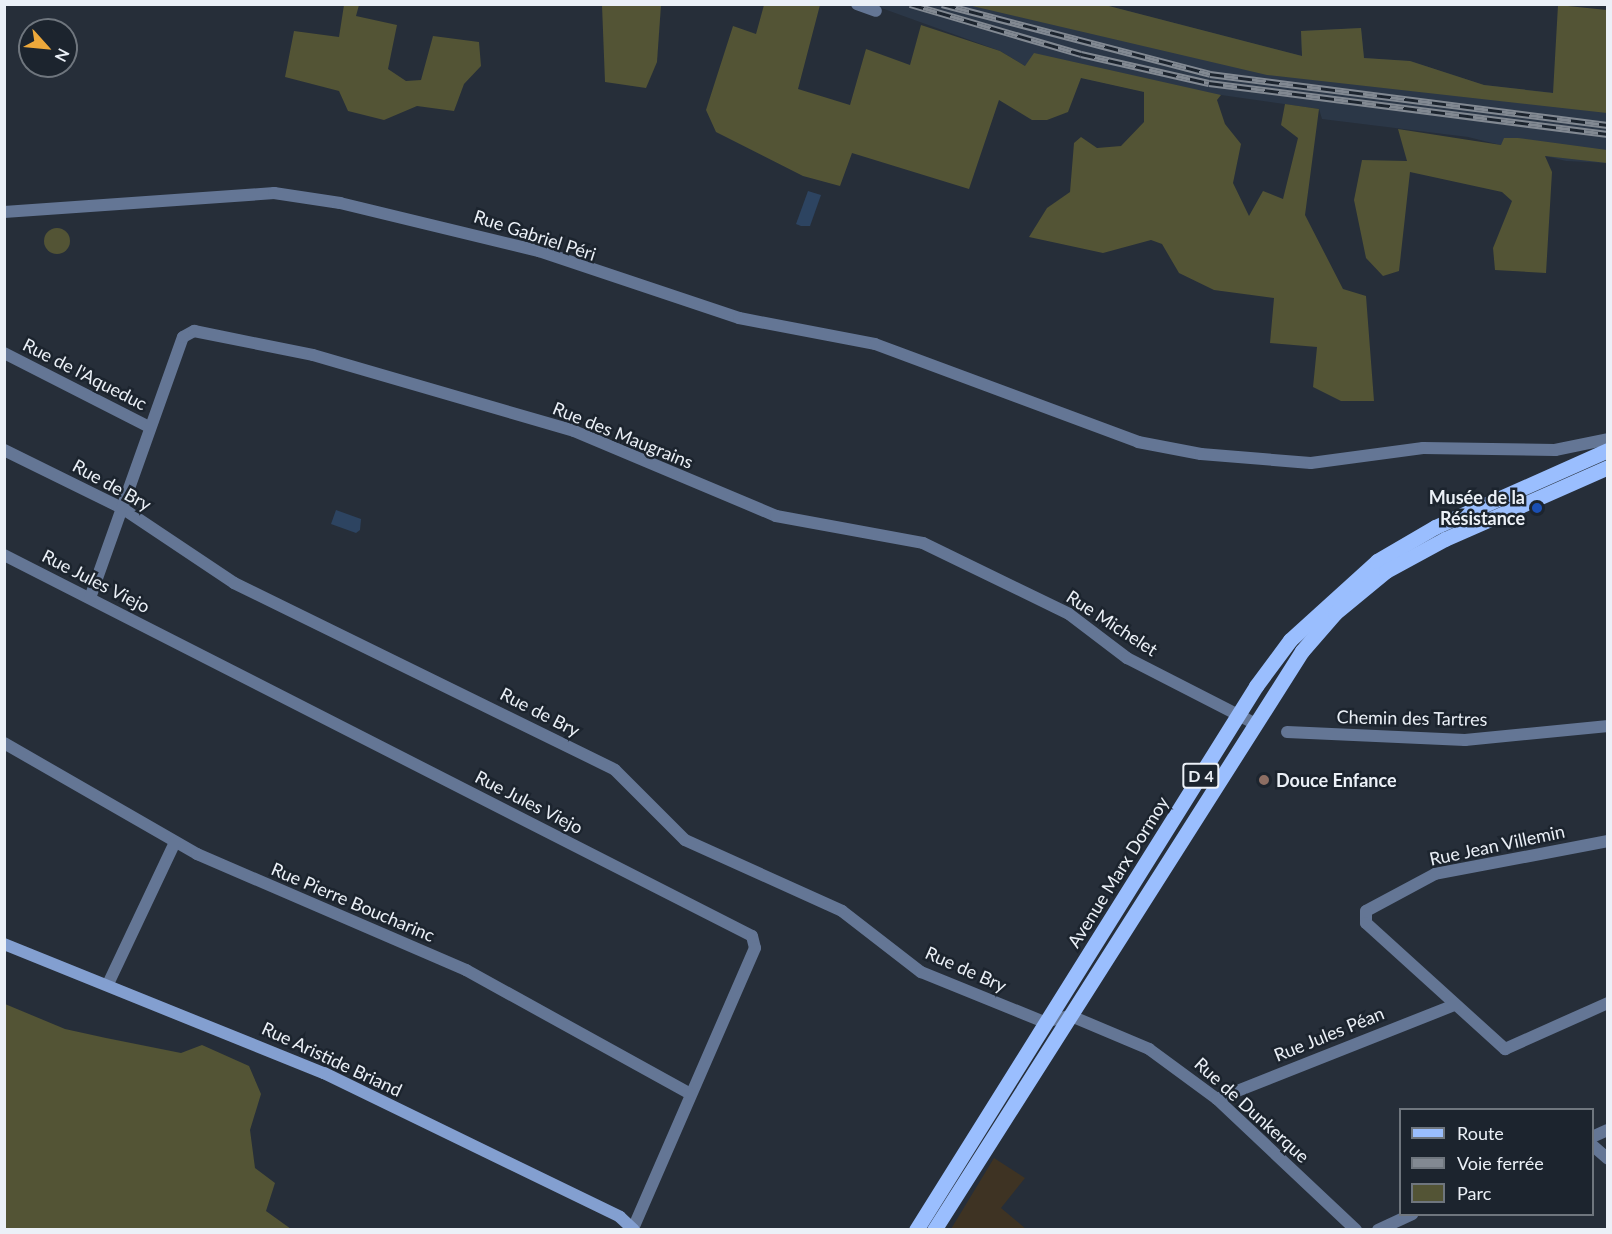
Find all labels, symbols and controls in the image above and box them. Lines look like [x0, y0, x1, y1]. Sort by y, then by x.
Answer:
north arrow [18, 18, 78, 78]
text: N [51, 46, 74, 65]
street label: Rue Gabriel Péri [471, 205, 599, 265]
street label: Rue de l'Aqueduc [19, 333, 151, 415]
street label: Rue des Maugrains [550, 397, 696, 473]
street label: Rue de Bry [69, 455, 155, 515]
place label: Musée de la Résistance [1429, 487, 1525, 530]
marker: Musée de la Résistance [1530, 501, 1544, 515]
street label: Rue Jules Viejo [38, 544, 154, 618]
street label: Rue Michelet [1062, 586, 1162, 660]
street label: Rue de Bry [497, 683, 583, 741]
street label: Chemin des Tartres [1336, 706, 1488, 730]
road number: D 4 [1182, 763, 1220, 789]
street label: Rue Jules Viejo [471, 765, 587, 839]
place label: Douce Enfance [1276, 769, 1397, 791]
marker: Douce Enfance [1257, 773, 1271, 787]
street label: Avenue Marx Dormoy [1063, 792, 1173, 952]
street label: Rue Jean Villemin [1427, 820, 1567, 870]
street label: Rue Pierre Boucharinc [268, 858, 438, 946]
street label: Rue de Bry [922, 942, 1010, 996]
street label: Rue Jules Péan [1271, 1002, 1387, 1066]
street label: Rue Aristide Briand [258, 1017, 406, 1101]
street label: Rue de Dunkerque [1190, 1053, 1314, 1167]
legend [1399, 1108, 1594, 1216]
text: Route [1457, 1122, 1504, 1144]
text: Voie ferrée [1457, 1152, 1544, 1174]
text: Parc [1457, 1182, 1491, 1204]

